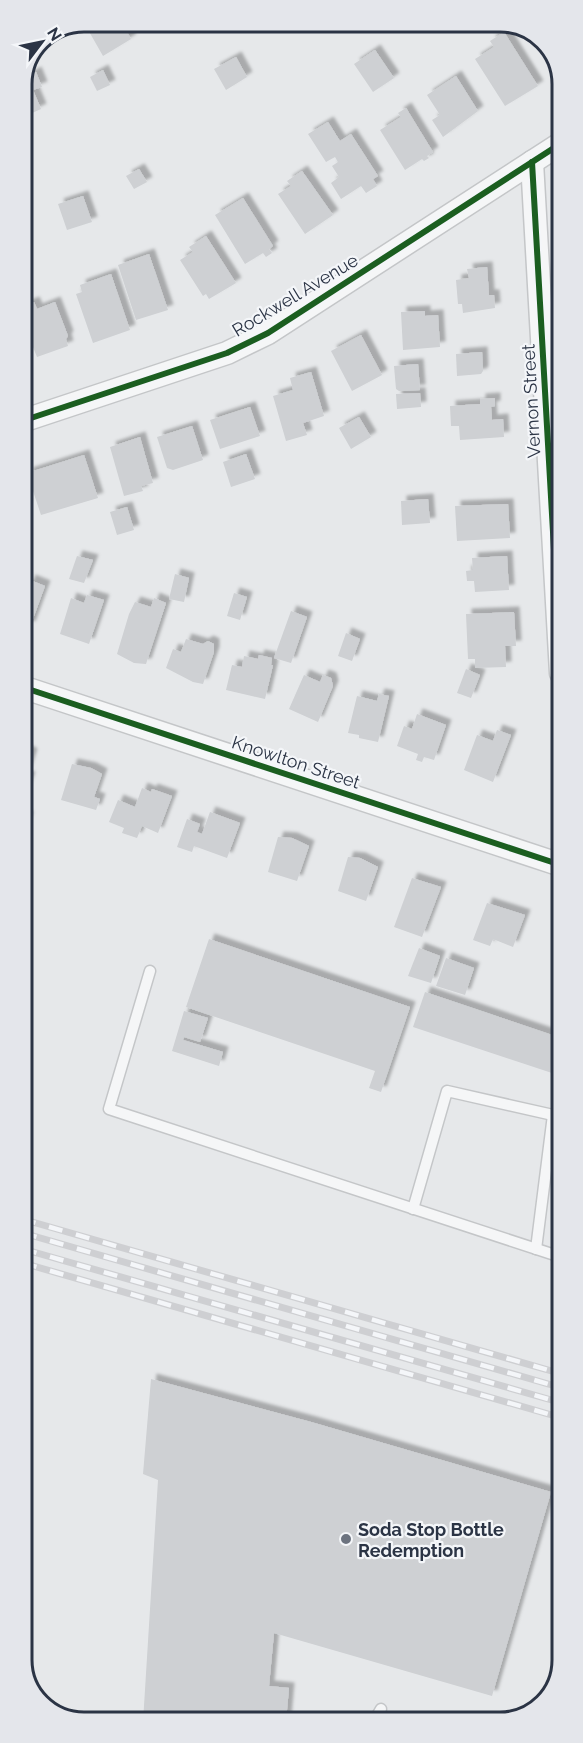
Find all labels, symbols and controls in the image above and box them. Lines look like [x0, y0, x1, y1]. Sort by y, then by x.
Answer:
north arrow [12, 12, 72, 72]
text: N [43, 24, 66, 45]
street label: Rockwell Avenue [228, 249, 362, 341]
street label: Vernon Street [518, 343, 544, 459]
street label: Knowlton Street [229, 731, 363, 793]
place label: Soda Stop Bottle Redemption [358, 1519, 504, 1561]
marker: Soda Stop Bottle Redemption [339, 1532, 353, 1546]

